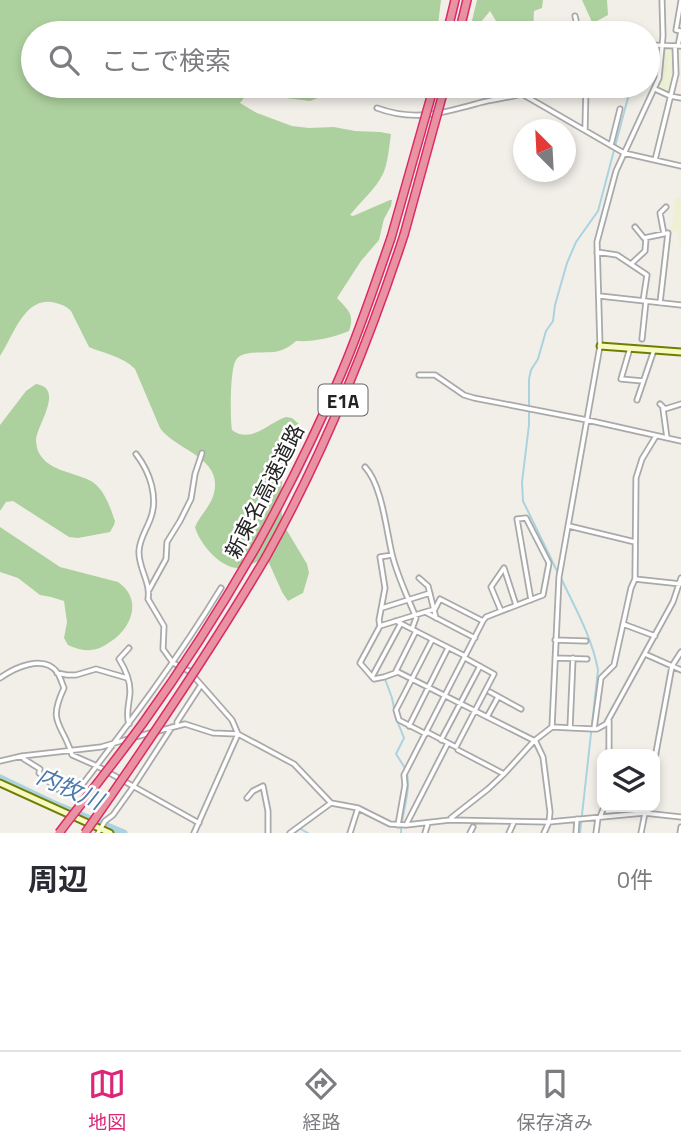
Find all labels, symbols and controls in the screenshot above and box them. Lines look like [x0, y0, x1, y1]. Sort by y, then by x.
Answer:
search box [21, 21, 660, 98]
icon: search [45, 41, 83, 79]
text: ここで検索 [101, 41, 231, 80]
north arrow [513, 119, 576, 182]
road number: E1A [318, 384, 368, 416]
street label: 新東名高速道路 [216, 418, 312, 564]
map controls [597, 749, 660, 812]
button: layers [597, 749, 660, 812]
water label: 内牧川 [31, 758, 111, 819]
text: 周辺 [28, 856, 88, 902]
text: 0件 [617, 862, 653, 897]
tab: 地図 [88, 1065, 126, 1136]
tab: 経路 [302, 1065, 341, 1136]
tab: 保存済み [517, 1065, 593, 1136]

